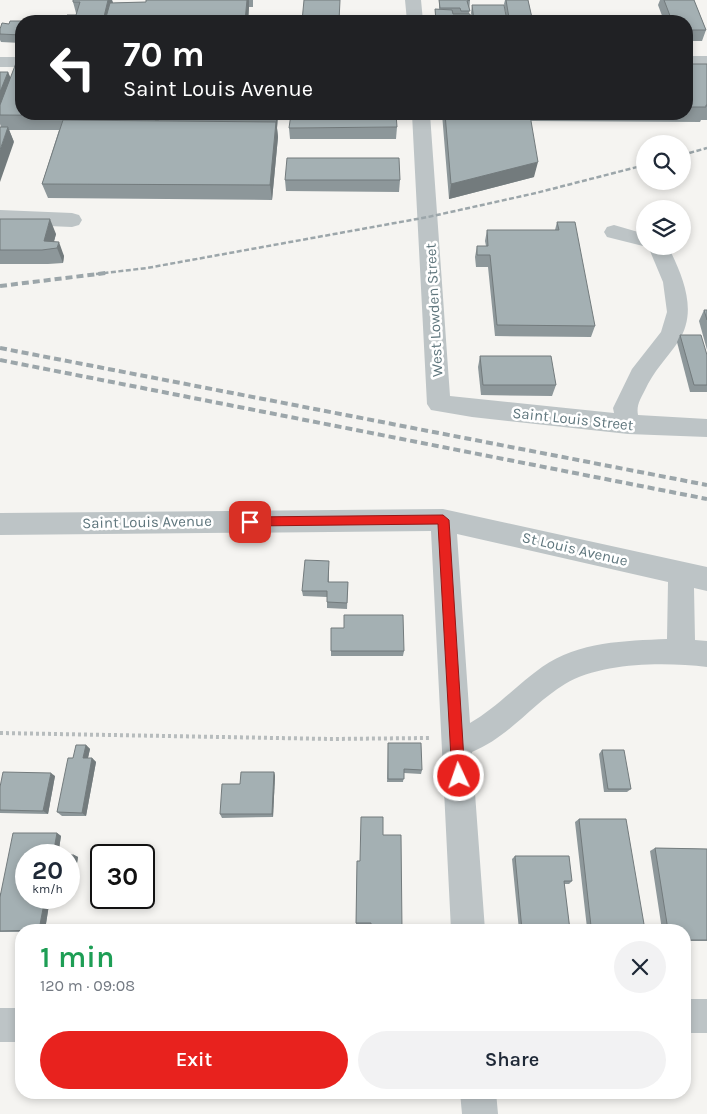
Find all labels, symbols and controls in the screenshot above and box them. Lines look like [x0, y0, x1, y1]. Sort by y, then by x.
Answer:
text: 70 m [123, 34, 205, 75]
icon: left [40, 35, 105, 100]
text: Saint Louis Avenue [123, 76, 313, 102]
map controls [636, 135, 691, 255]
button: search [636, 135, 691, 190]
button: layers [636, 200, 691, 255]
street label: West Lowden Street [421, 242, 446, 377]
street label: Saint Louis Street [512, 404, 635, 434]
pin [229, 501, 271, 543]
icon: arrive [236, 508, 264, 536]
street label: Saint Louis Avenue [82, 512, 212, 532]
street label: St Louis Avenue [520, 528, 630, 570]
position arrow [432, 749, 484, 801]
speed limit sign: 30 [90, 844, 155, 909]
text: 20 [32, 856, 63, 885]
text: km/h [32, 882, 63, 896]
text: 1 min [40, 939, 114, 975]
button: close [614, 941, 666, 993]
text: 120 m · 09:08 [40, 976, 135, 995]
button: Exit [40, 1031, 348, 1089]
button: Share [358, 1031, 666, 1089]

